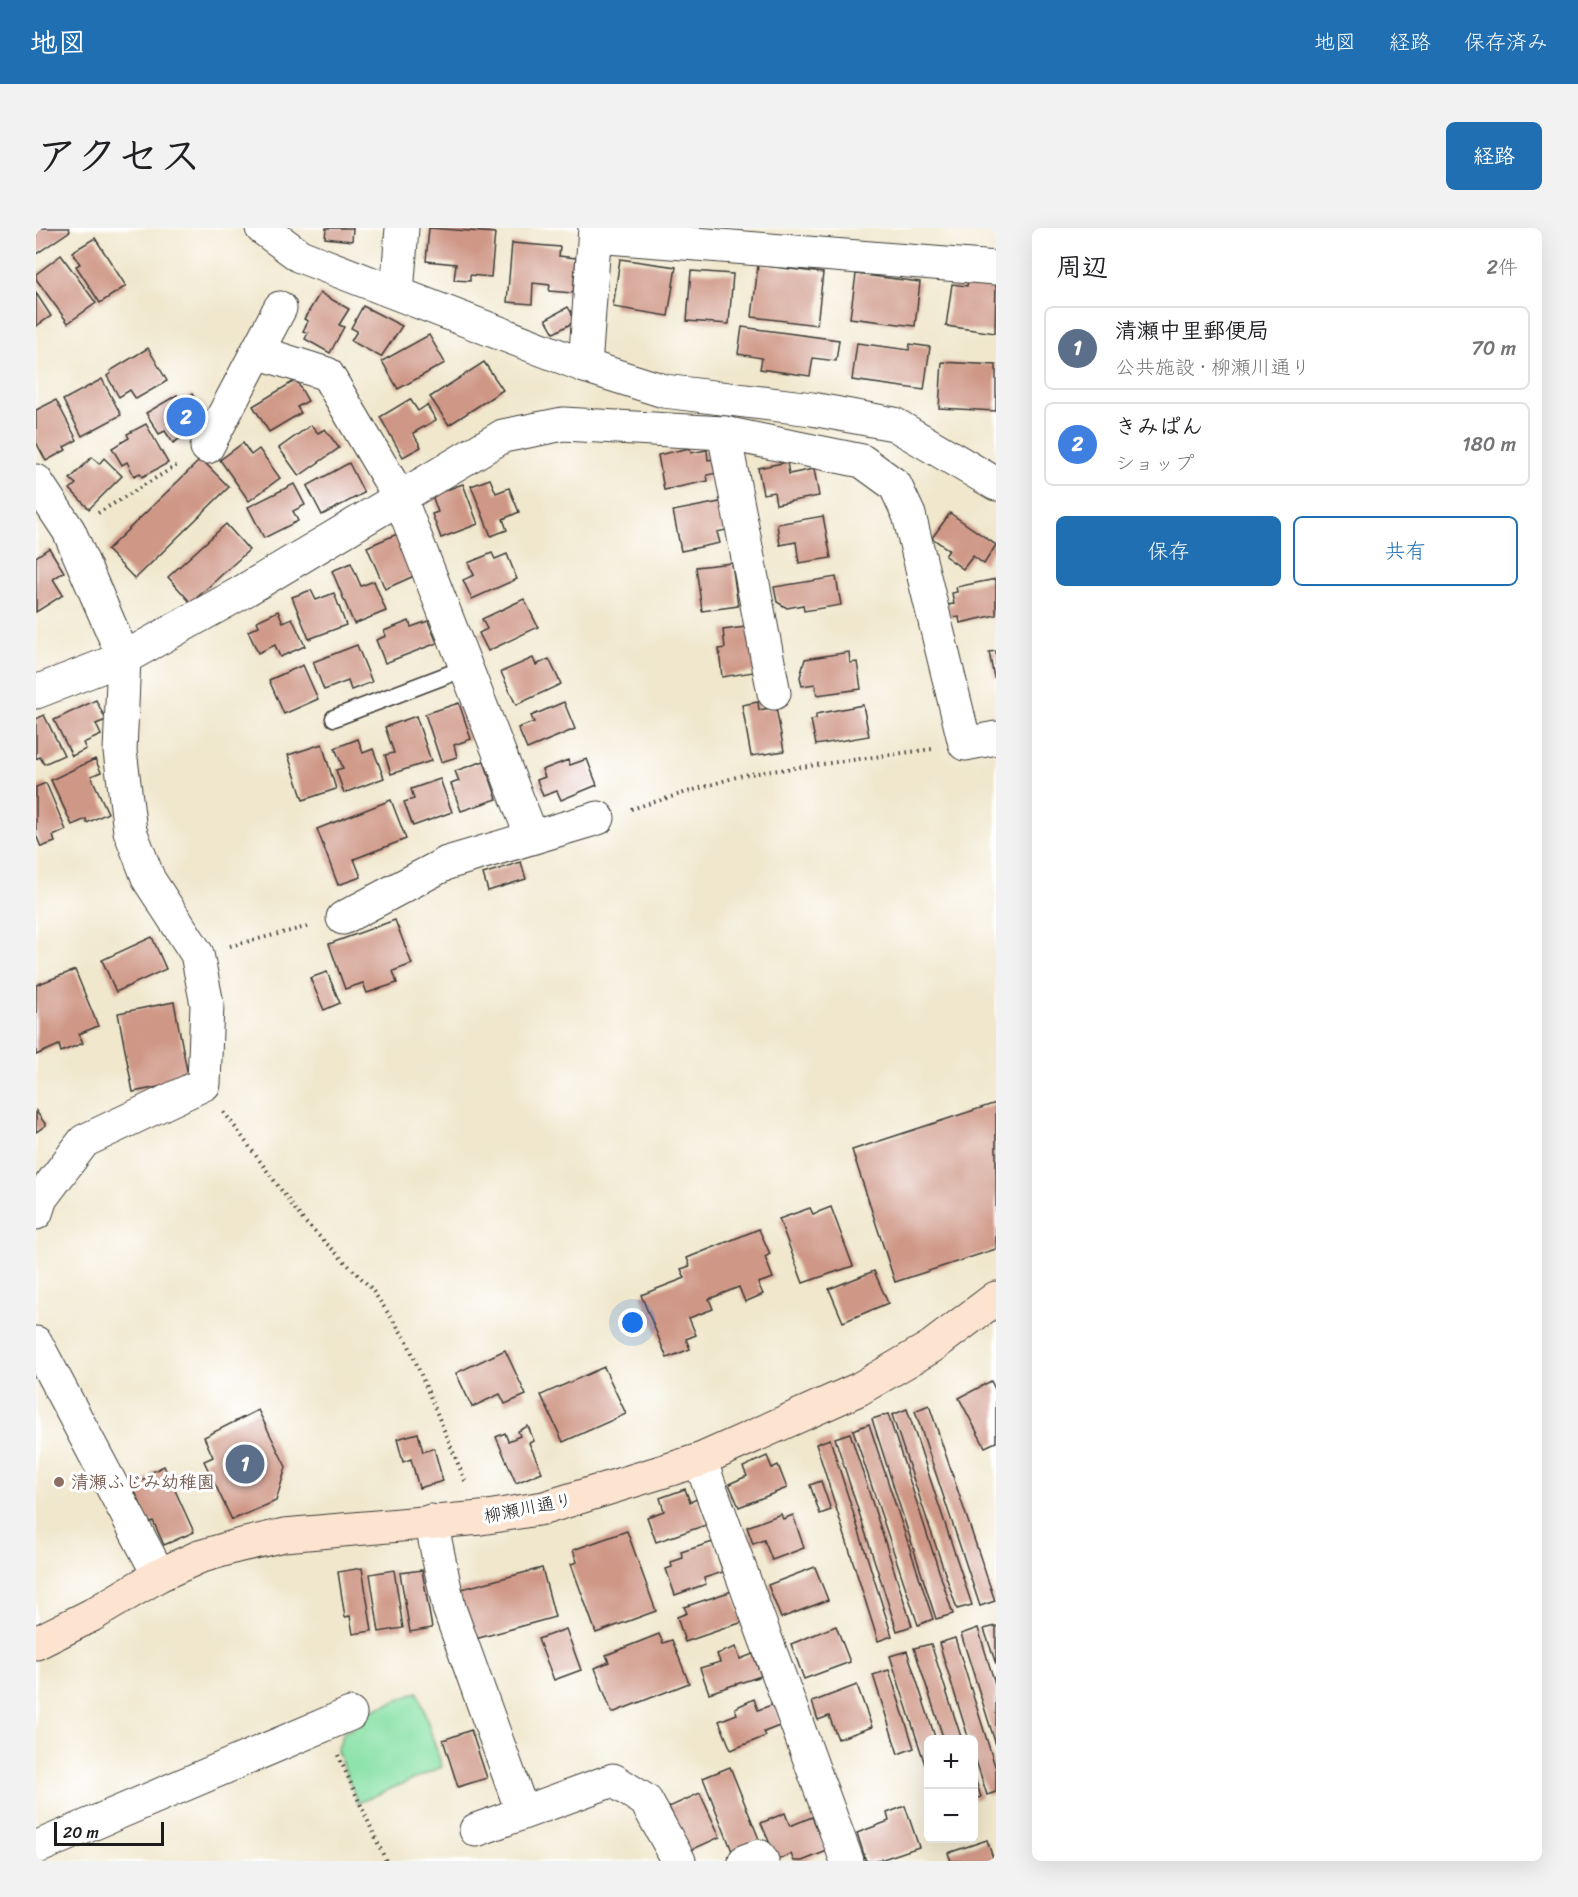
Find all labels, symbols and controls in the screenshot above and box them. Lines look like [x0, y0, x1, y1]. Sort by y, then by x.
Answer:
text: 地図 [30, 18, 86, 67]
text: 地図 [1314, 23, 1356, 61]
text: 経路 [1389, 23, 1431, 61]
text: 保存済み [1464, 23, 1548, 61]
text: アクセス [36, 119, 201, 193]
button: 経路 [1446, 122, 1542, 190]
text: 周辺 [1056, 244, 1108, 290]
text: 2件 [1486, 250, 1518, 285]
text: 清瀬中里郵便局 [1115, 311, 1269, 350]
text: 1 [1073, 331, 1082, 366]
text: 70 m [1471, 331, 1516, 366]
text: 公共施設 · 柳瀬川通り [1115, 350, 1311, 385]
pin: 2 [166, 394, 206, 440]
text: きみぱん [1115, 407, 1203, 446]
text: 2 [1072, 427, 1083, 462]
text: 180 m [1462, 427, 1516, 462]
text: ショップ [1115, 446, 1194, 481]
button: 保存 [1056, 516, 1281, 586]
button: 共有 [1293, 516, 1518, 586]
your location [618, 1308, 647, 1337]
pin: 1 [226, 1442, 264, 1486]
place label: 清瀬ふじみ幼稚園 [71, 1466, 215, 1498]
marker: 清瀬ふじみ幼稚園 [52, 1475, 66, 1489]
street label: 柳瀬川通り [481, 1484, 575, 1532]
map controls [924, 1735, 978, 1843]
button: + [924, 1735, 978, 1789]
button: − [924, 1789, 978, 1843]
text: 20 m [63, 1818, 99, 1847]
scale bar [54, 1819, 164, 1846]

